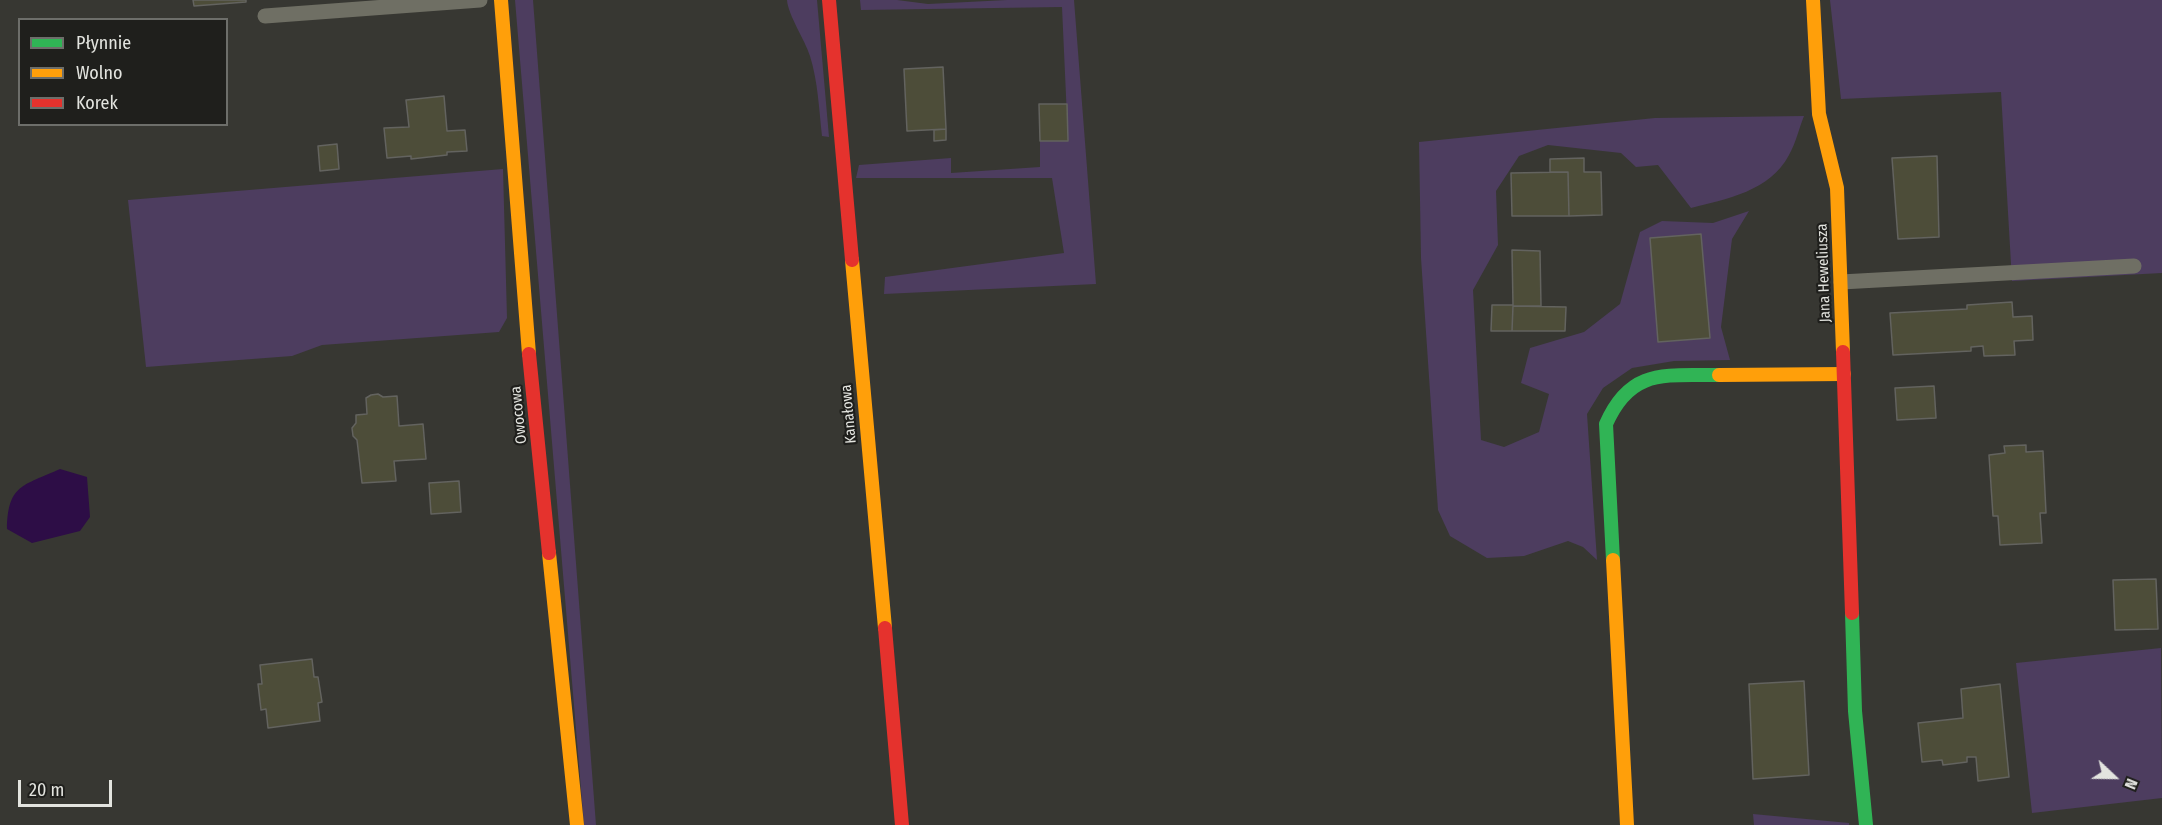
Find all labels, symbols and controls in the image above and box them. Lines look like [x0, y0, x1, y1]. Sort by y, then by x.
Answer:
legend [18, 18, 228, 126]
text: Płynnie [76, 32, 131, 54]
text: Wolno [76, 62, 122, 84]
text: Korek [76, 92, 118, 114]
street label: Jana Heweliusza [1813, 223, 1835, 323]
street label: Kanałowa [837, 384, 861, 444]
street label: Owocowa [507, 385, 531, 445]
north arrow [2084, 747, 2144, 807]
scale bar [21, 768, 116, 806]
text: N [2121, 776, 2142, 792]
text: 20 m [29, 779, 64, 801]

